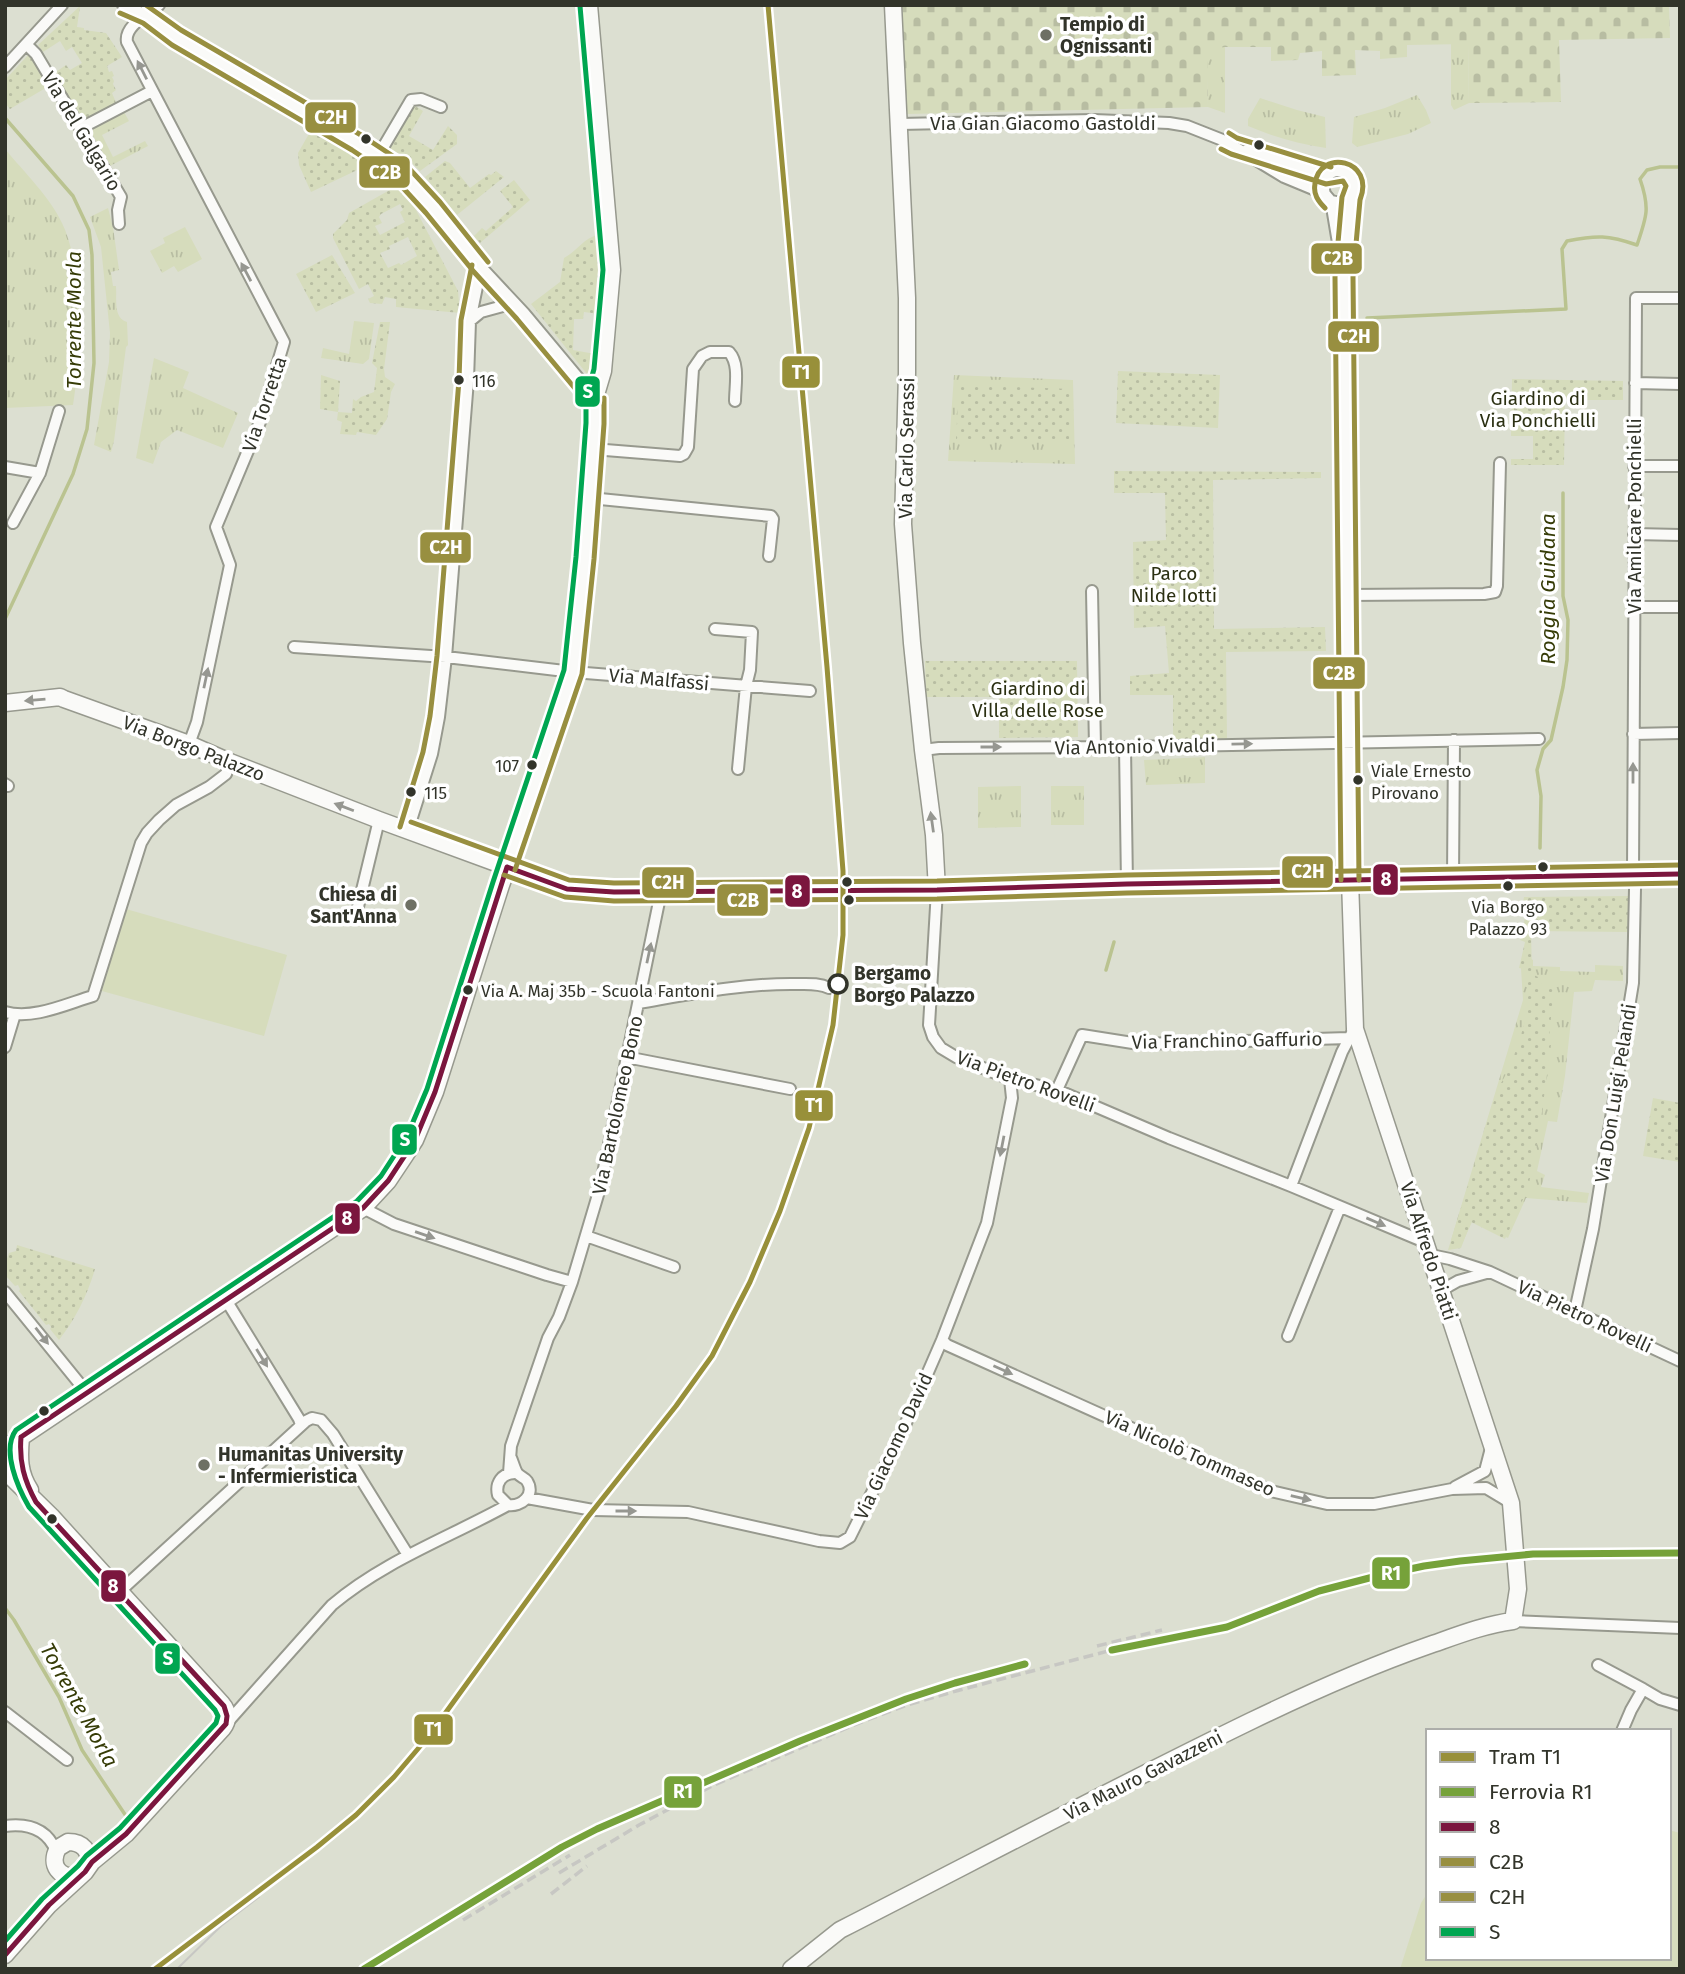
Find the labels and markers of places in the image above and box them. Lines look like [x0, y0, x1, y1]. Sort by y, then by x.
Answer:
place label: Tempio di Ognissanti [1060, 13, 1152, 58]
marker: Tempio di Ognissanti [1038, 27, 1054, 43]
unlabelled marker [359, 132, 373, 146]
unlabelled marker [1252, 138, 1266, 152]
place label: 116 [472, 371, 496, 392]
marker: 116 [452, 373, 466, 387]
place label: 107 [495, 756, 519, 777]
marker: 107 [525, 758, 539, 772]
place label: Viale Ernesto Pirovano [1371, 761, 1471, 804]
marker: Viale Ernesto Pirovano [1351, 773, 1365, 787]
place label: 115 [424, 783, 447, 804]
marker: 115 [404, 785, 418, 799]
unlabelled marker [1536, 860, 1550, 874]
unlabelled marker [840, 875, 854, 889]
marker: Via Borgo Palazzo 93 [1501, 879, 1515, 893]
place label: Chiesa di Sant'Anna [310, 883, 397, 928]
unlabelled marker [842, 893, 856, 907]
marker: Chiesa di Sant'Anna [403, 897, 419, 913]
place label: Via Borgo Palazzo 93 [1469, 897, 1547, 940]
place label: Bergamo Borgo Palazzo [854, 962, 975, 1007]
marker: Bergamo Borgo Palazzo [828, 974, 848, 994]
place label: Via A. Maj 35b - Scuola Fantoni [481, 981, 715, 1002]
marker: Via A. Maj 35b - Scuola Fantoni [461, 983, 475, 997]
unlabelled marker [37, 1404, 51, 1418]
place label: Humanitas University - Infermieristica [218, 1443, 403, 1488]
marker: Humanitas University - Infermieristica [196, 1457, 212, 1473]
unlabelled marker [45, 1512, 59, 1526]

